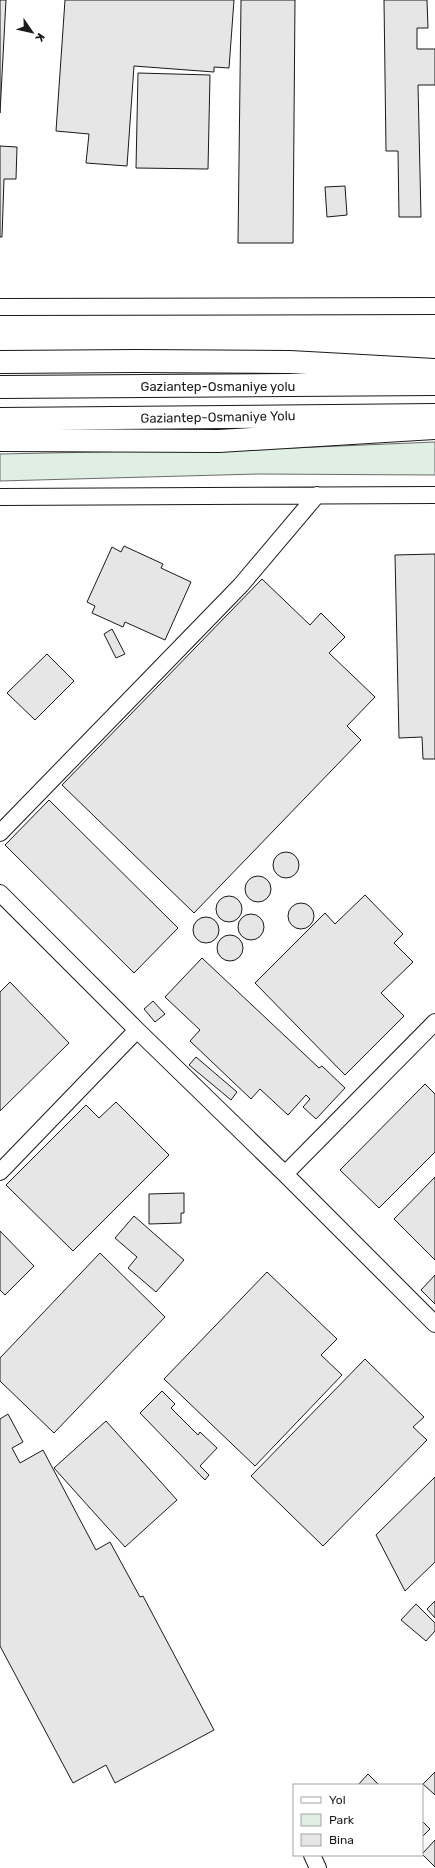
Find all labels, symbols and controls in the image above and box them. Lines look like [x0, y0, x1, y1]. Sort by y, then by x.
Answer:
north arrow [12, 12, 52, 52]
text: K [32, 31, 47, 45]
street label: Gaziantep-Osmaniye yolu [141, 379, 295, 394]
street label: Gaziantep-Osmaniye Yolu [140, 408, 296, 426]
legend [293, 1784, 423, 1856]
text: Yol [329, 1793, 346, 1807]
text: Park [329, 1813, 355, 1827]
text: Bina [329, 1833, 354, 1847]

